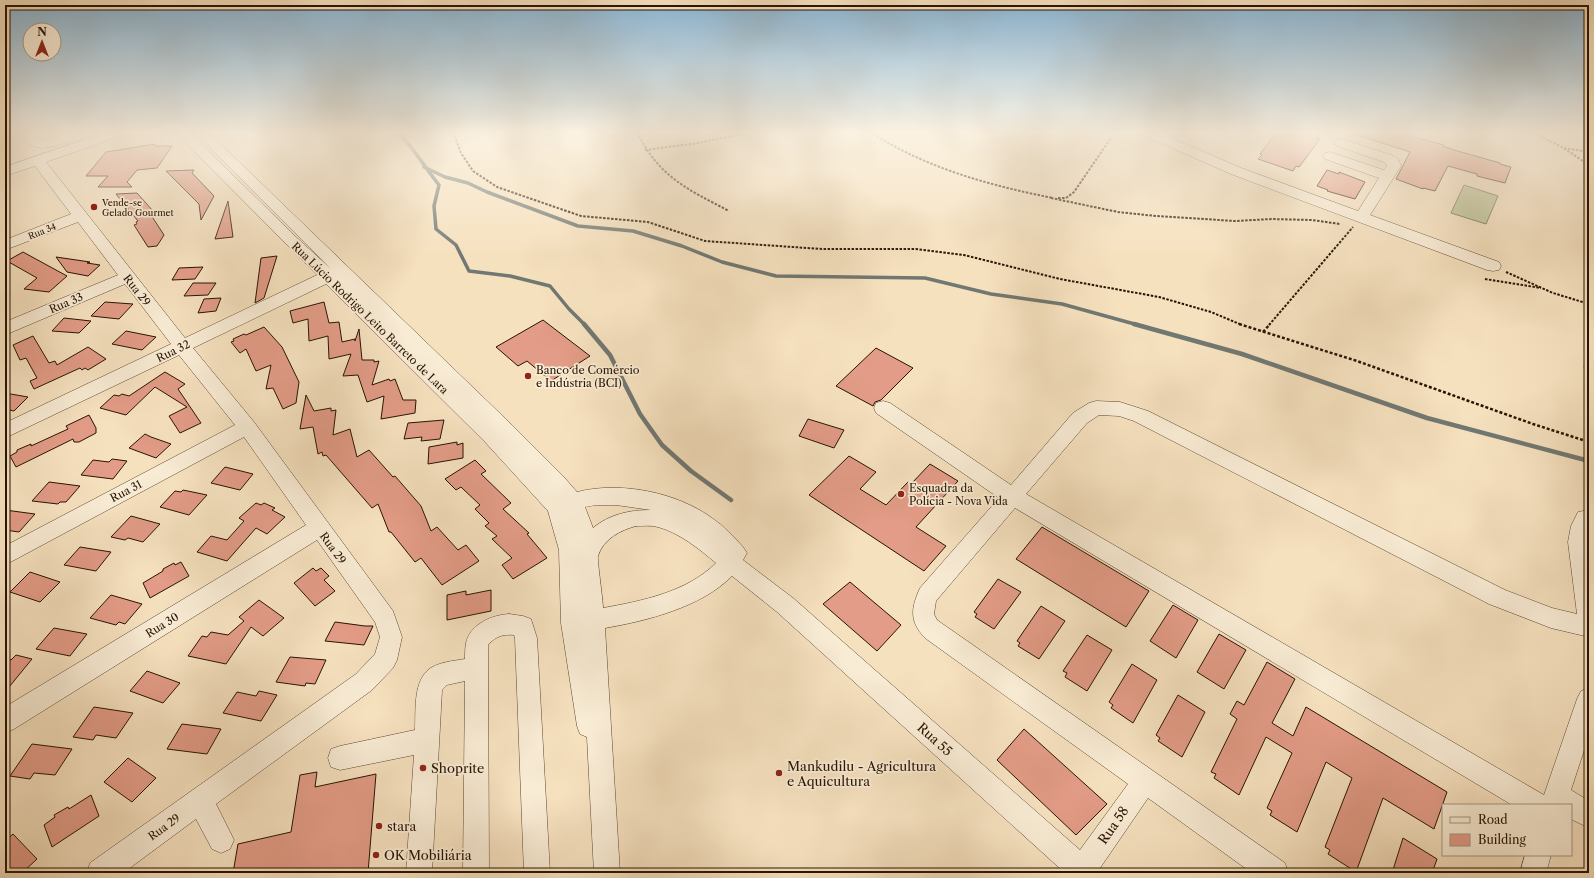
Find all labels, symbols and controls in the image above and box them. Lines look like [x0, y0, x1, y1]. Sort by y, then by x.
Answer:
north arrow [22, 22, 62, 62]
text: N [37, 25, 47, 39]
place label: Vende-se Gelado Gourmet [101, 197, 175, 218]
marker: Vende-se Gelado Gourmet [89, 202, 99, 212]
street label: Rua 34 [26, 220, 58, 242]
street label: Rua Lúcio Rodrigo Leito Barreto de Lara [289, 239, 451, 397]
street label: Rua 29 [120, 271, 154, 309]
street label: Rua 33 [47, 290, 85, 316]
street label: Rua 32 [154, 337, 192, 365]
place label: Banco de Comércio e Indústria (BCI) [536, 363, 640, 390]
marker: Banco de Comércio e Indústria (BCI) [523, 371, 533, 381]
street label: Rua 31 [108, 477, 145, 505]
place label: Esquadra da Polícia - Nova Vida [909, 481, 1008, 508]
marker: Esquadra da Polícia - Nova Vida [896, 489, 906, 499]
street label: Rua 29 [317, 529, 349, 567]
street label: Rua 30 [143, 609, 181, 641]
street label: Rua 55 [914, 719, 956, 759]
place label: Mankudilu - Agricultura e Aquicultura [787, 758, 936, 789]
place label: Shoprite [431, 760, 484, 776]
marker: Shoprite [418, 763, 428, 773]
marker: Mankudilu - Agricultura e Aquicultura [774, 768, 784, 778]
street label: Rua 58 [1094, 803, 1132, 847]
legend [1442, 804, 1572, 856]
street label: Rua 29 [145, 811, 183, 843]
text: Road [1478, 812, 1508, 827]
place label: stara [387, 818, 416, 834]
marker: stara [374, 821, 384, 831]
text: Building [1478, 832, 1526, 847]
place label: OK Mobiliária [384, 847, 472, 863]
marker: OK Mobiliária [371, 850, 381, 860]

